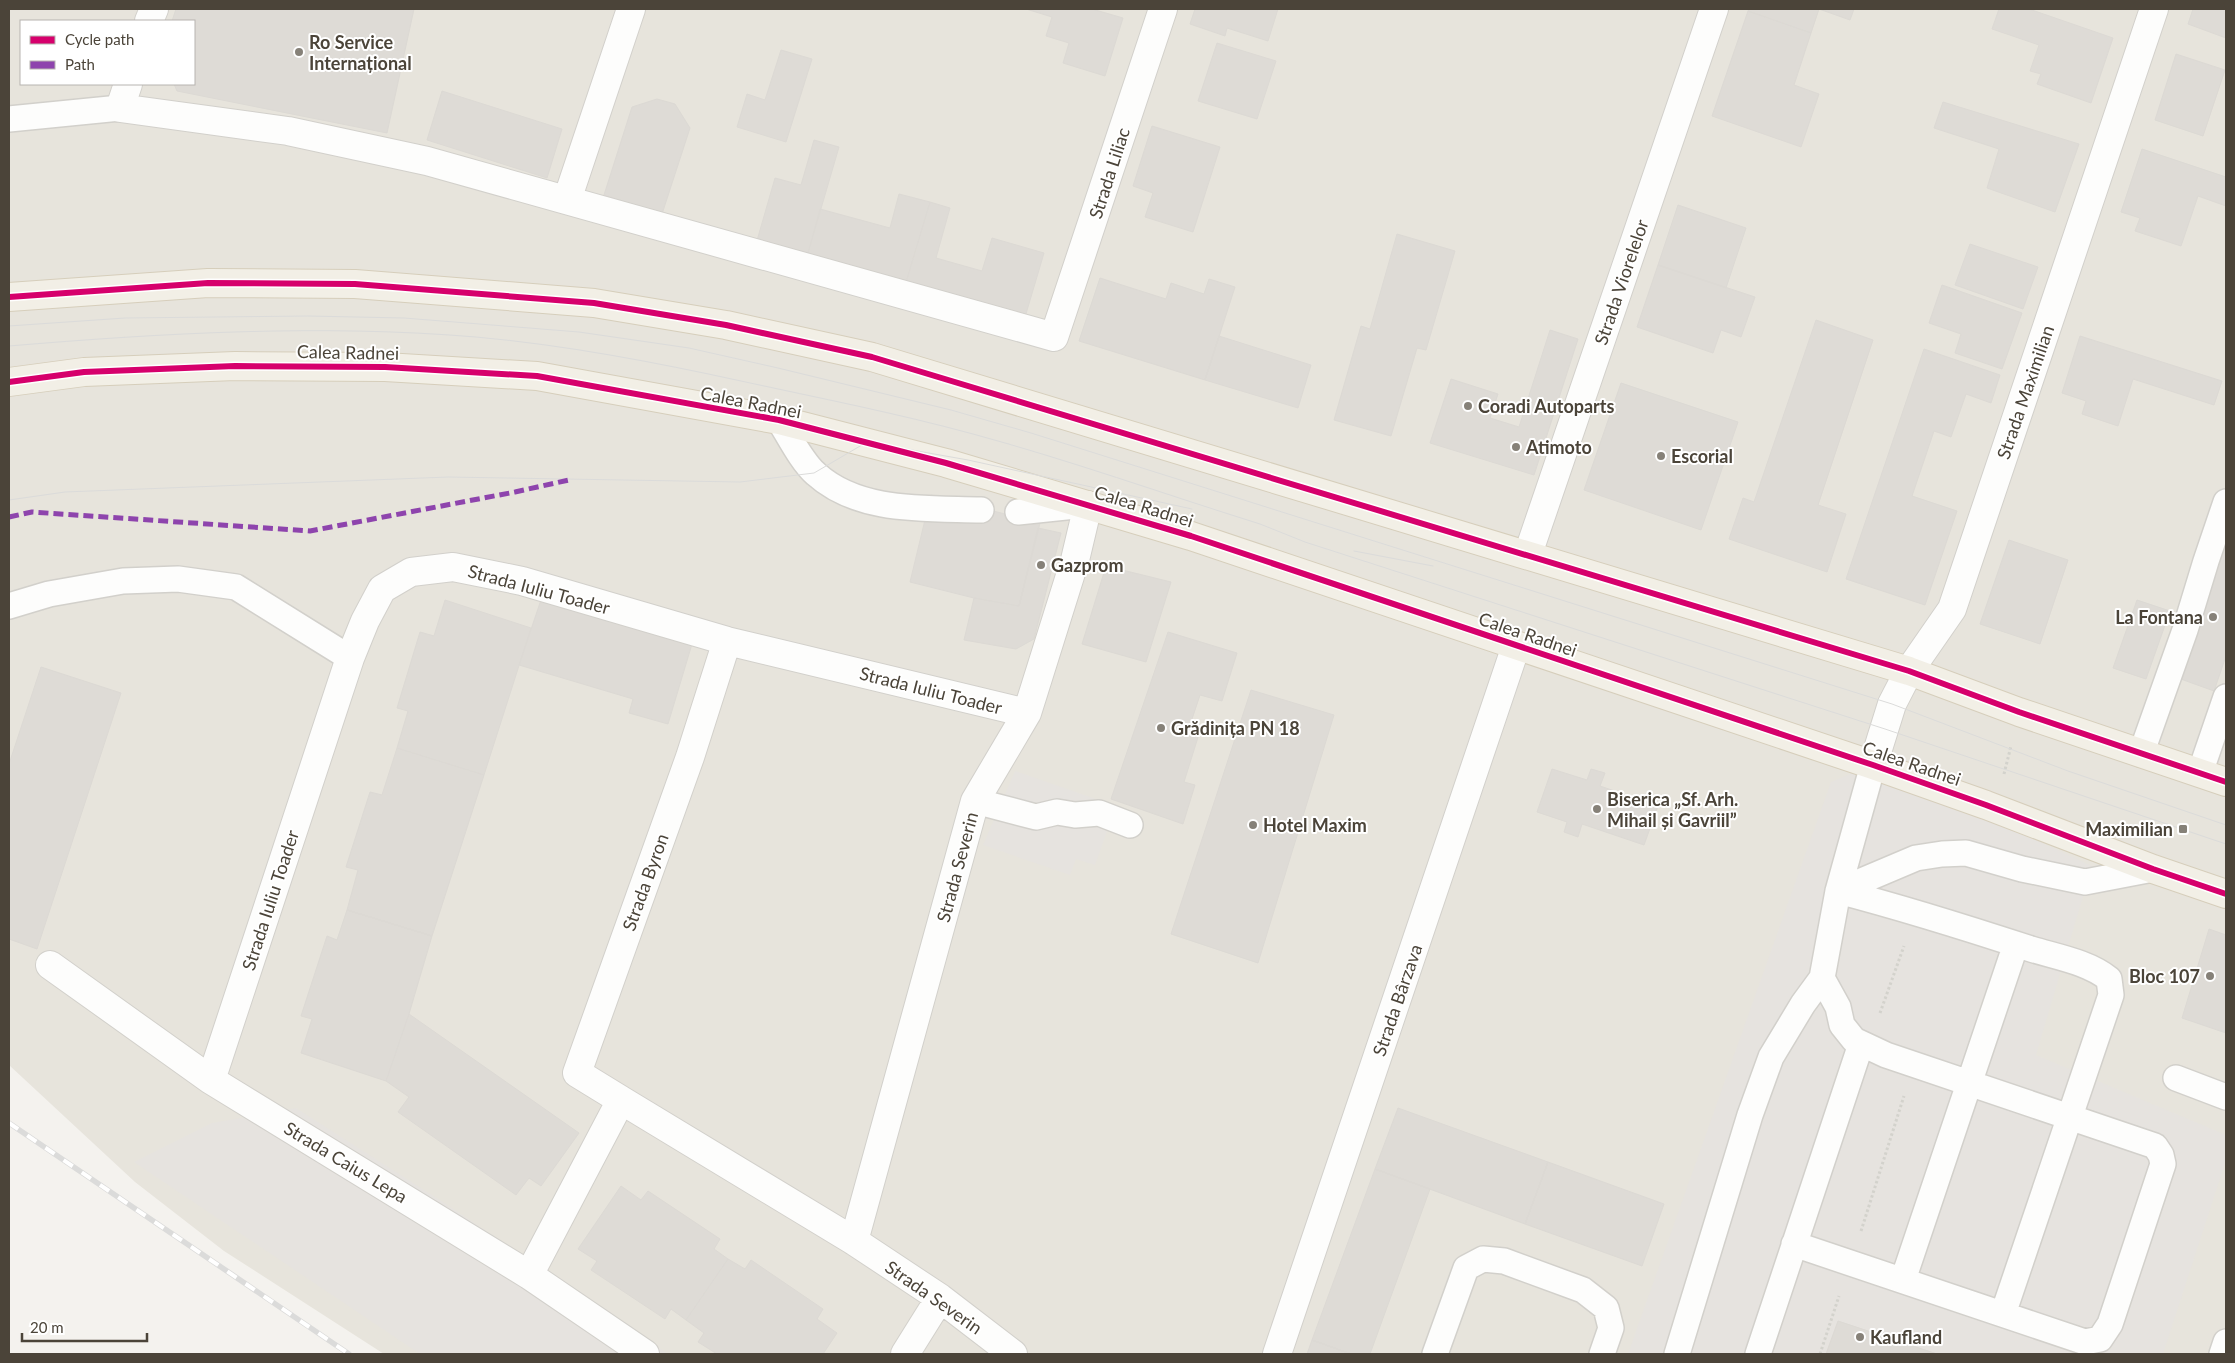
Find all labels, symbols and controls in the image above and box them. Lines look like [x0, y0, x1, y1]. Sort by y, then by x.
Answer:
legend [20, 20, 195, 85]
text: Cycle path [65, 30, 134, 48]
place label: Ro Service Internațional [309, 31, 412, 74]
marker: Ro Service Internațional [293, 46, 305, 58]
text: Path [65, 55, 95, 73]
street label: Strada Liliac [1084, 124, 1134, 221]
street label: Strada Viorelelor [1589, 216, 1653, 348]
street label: Strada Maximilian [1992, 322, 2058, 462]
street label: Calea Radnei [297, 340, 399, 364]
street label: Calea Radnei [699, 381, 803, 423]
place label: Coradi Autoparts [1478, 395, 1615, 417]
marker: Coradi Autoparts [1462, 400, 1474, 412]
place label: Atimoto [1525, 436, 1592, 458]
marker: Atimoto [1510, 441, 1522, 453]
place label: Escorial [1671, 445, 1733, 467]
marker: Escorial [1655, 450, 1667, 462]
street label: Calea Radnei [1092, 481, 1196, 531]
place label: Gazprom [1051, 554, 1124, 576]
street label: Strada Iuliu Toader [466, 559, 613, 619]
marker: Gazprom [1035, 559, 1047, 571]
place label: La Fontana [2115, 606, 2203, 628]
street label: Calea Radnei [1476, 607, 1580, 661]
marker: La Fontana [2207, 611, 2219, 623]
street label: Strada Iuliu Toader [857, 662, 1005, 718]
place label: Grădinița PN 18 [1171, 717, 1300, 739]
marker: Grădinița PN 18 [1155, 722, 1167, 734]
street label: Calea Radnei [1860, 736, 1964, 790]
place label: Biserica „Sf. Arh. Mihail și Gavriil” [1607, 788, 1738, 831]
marker: Biserica „Sf. Arh. Mihail și Gavriil” [1591, 803, 1603, 815]
street label: Strada Severin [932, 809, 982, 925]
place label: Hotel Maxim [1263, 814, 1367, 836]
place label: Maximilian [2085, 818, 2173, 840]
marker: Hotel Maxim [1247, 819, 1259, 831]
marker: Maximilian [2177, 823, 2189, 835]
street label: Strada Iuliu Toader [237, 827, 303, 973]
street label: Strada Byron [617, 830, 673, 934]
street label: Strada Bârzava [1368, 941, 1426, 1059]
place label: Bloc 107 [2129, 965, 2200, 987]
marker: Bloc 107 [2204, 970, 2216, 982]
street label: Strada Caius Lepa [280, 1117, 412, 1207]
street label: Strada Severin [881, 1256, 987, 1338]
scale bar [22, 1310, 148, 1342]
text: 20 m [30, 1318, 64, 1336]
place label: Kaufland [1870, 1326, 1942, 1348]
marker: Kaufland [1854, 1331, 1866, 1343]

